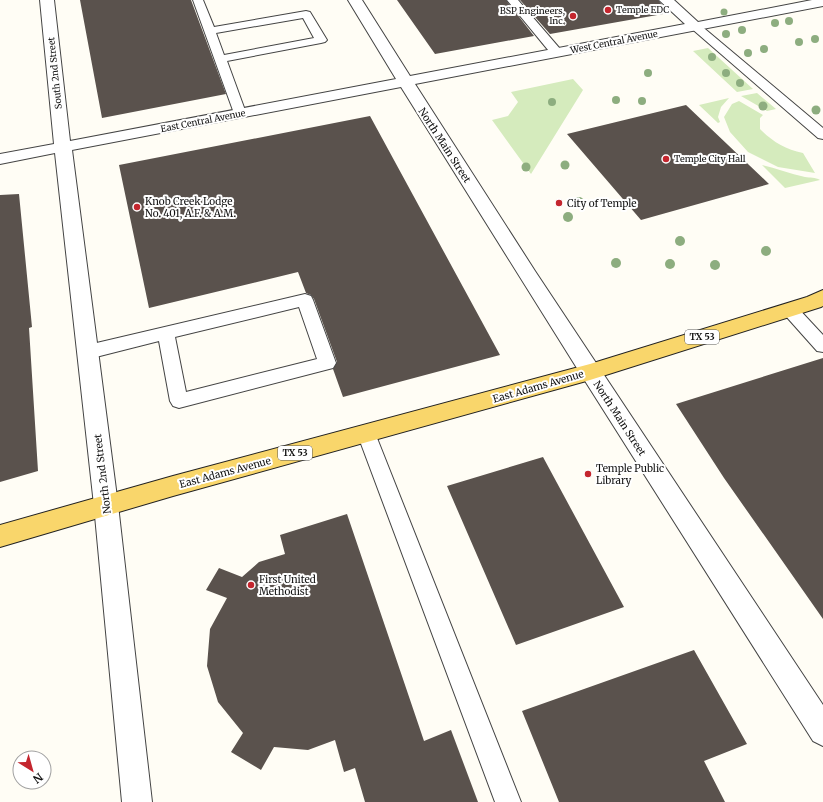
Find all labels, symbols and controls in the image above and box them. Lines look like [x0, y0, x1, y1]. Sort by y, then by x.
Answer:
place label: Temple EDC [616, 4, 669, 15]
place label: BSP Engineers, Inc. [500, 5, 565, 26]
marker: Temple EDC [603, 5, 613, 15]
marker: BSP Engineers, Inc. [568, 11, 578, 21]
street label: West Central Avenue [568, 28, 659, 56]
street label: South 2nd Street [45, 36, 64, 110]
street label: North Main Street [415, 105, 474, 185]
street label: East Central Avenue [160, 107, 247, 134]
place label: Temple City Hall [674, 153, 746, 164]
marker: Temple City Hall [661, 154, 671, 164]
place label: Knob Creek Lodge No. 401, A.F. & A.M. [145, 195, 236, 220]
place label: City of Temple [567, 197, 637, 210]
marker: City of Temple [554, 198, 564, 208]
marker: Knob Creek Lodge No. 401, A.F. & A.M. [132, 202, 142, 212]
road number: TX 53 [685, 330, 719, 344]
street label: East Adams Avenue [491, 367, 585, 406]
street label: North Main Street [590, 378, 649, 458]
street label: North 2nd Street [91, 433, 114, 515]
road number: TX 53 [278, 446, 312, 460]
street label: East Adams Avenue [178, 454, 272, 491]
place label: Temple Public Library [596, 462, 664, 487]
marker: Temple Public Library [583, 469, 593, 479]
place label: First United Methodist [259, 573, 316, 598]
marker: First United Methodist [246, 580, 256, 590]
north arrow [12, 750, 52, 790]
text: N [30, 770, 46, 786]

